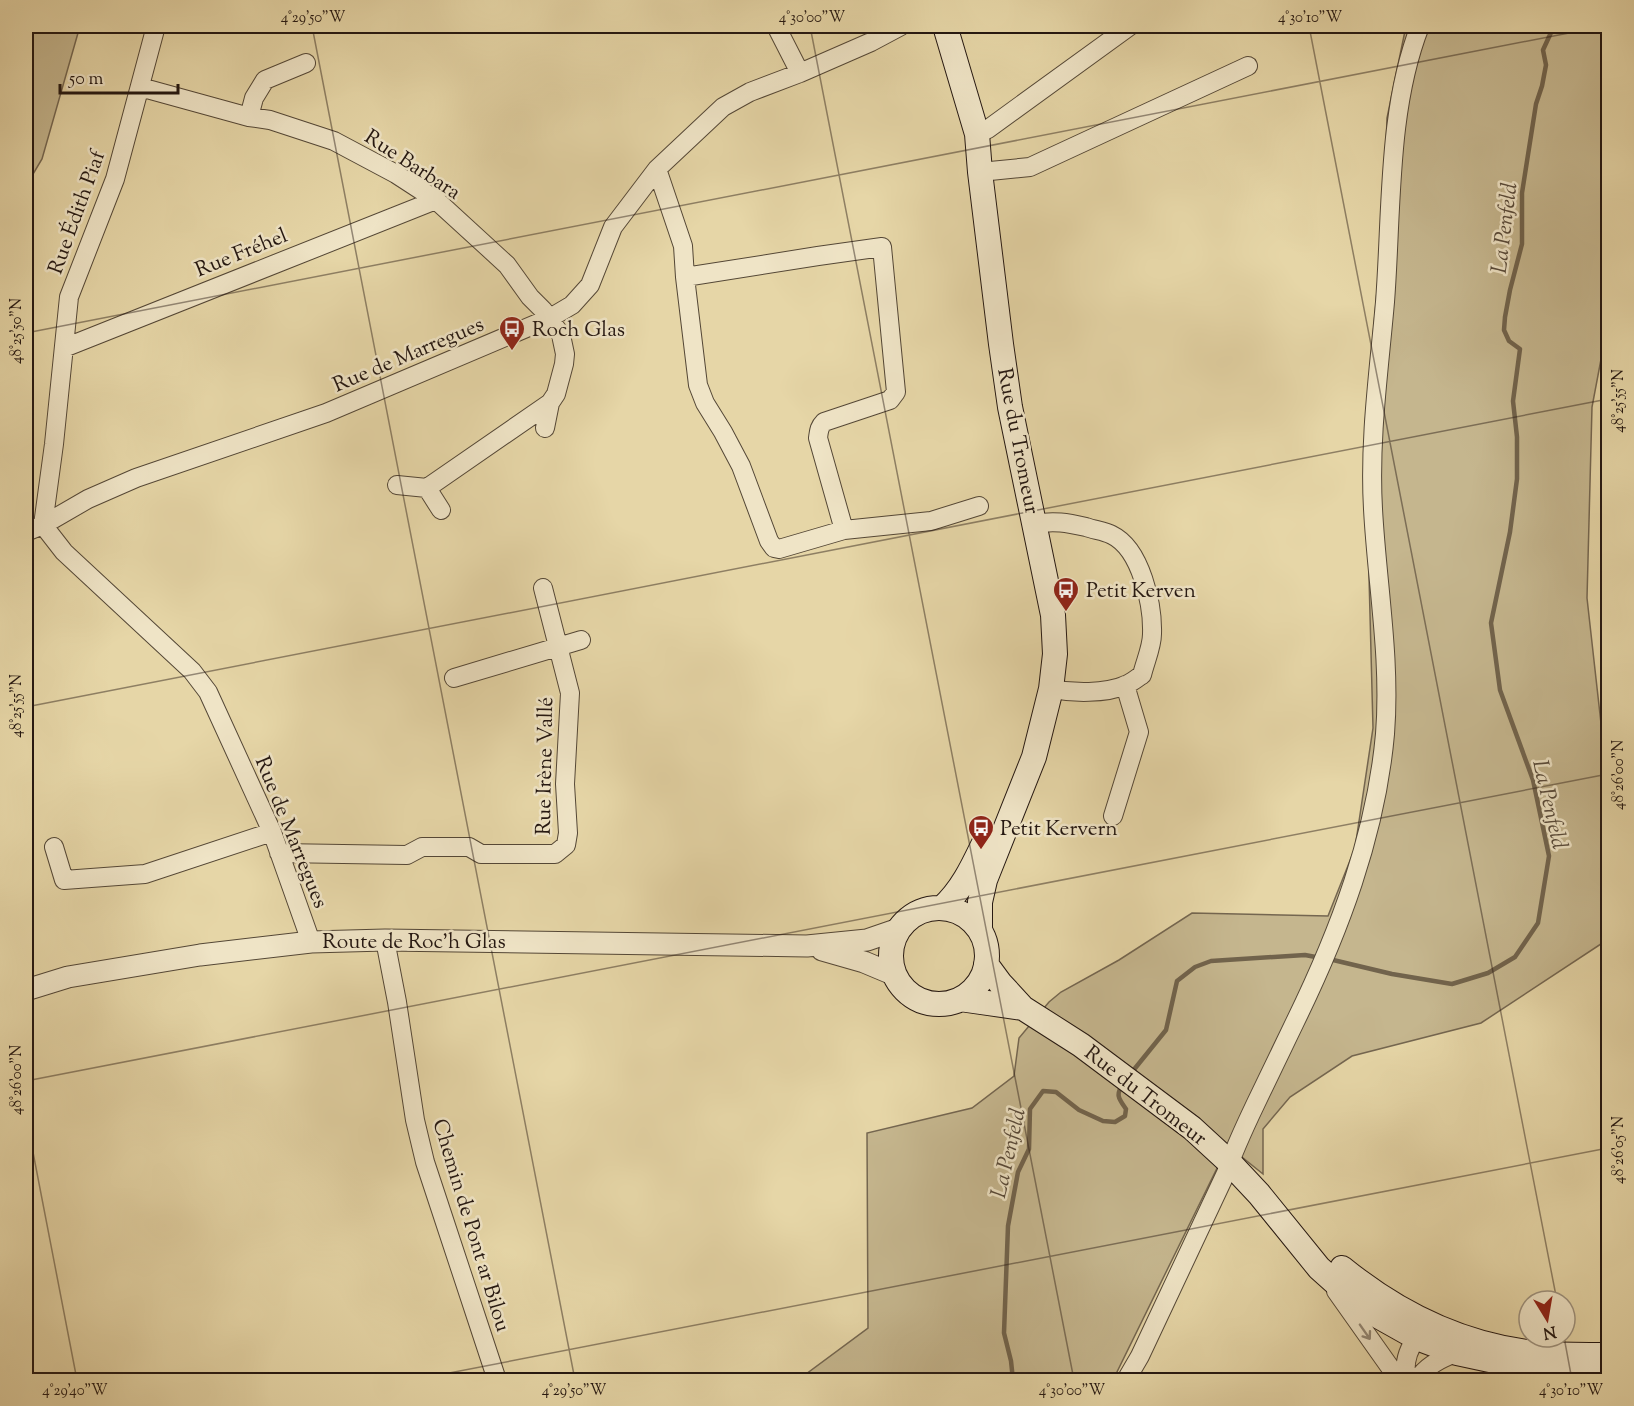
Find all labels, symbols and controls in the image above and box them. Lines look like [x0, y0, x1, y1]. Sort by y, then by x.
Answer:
text: 4°29'50"W [281, 8, 346, 29]
text: 4°30'00"W [779, 8, 846, 29]
text: 4°30'10"W [1278, 8, 1342, 29]
scale bar [60, 57, 178, 95]
text: 50 m [68, 67, 104, 93]
street label: Rue Barbara [358, 123, 466, 208]
street label: Rue Édith Piaf [42, 145, 115, 279]
water label: La Penfeld [1485, 181, 1527, 276]
street label: Rue Fréhel [191, 222, 293, 286]
text: 48°25'50"N [7, 298, 28, 364]
street label: Rue de Marregues [329, 311, 489, 401]
bus stop icon: Roch Glas [497, 314, 527, 352]
place label: Roch Glas [532, 316, 625, 346]
street label: Rue du Tromeur [988, 366, 1046, 517]
text: 48°25'55"N [1609, 369, 1630, 433]
bus stop icon: Petit Kerven [1051, 575, 1081, 613]
place label: Petit Kerven [1086, 577, 1196, 607]
text: 48°25'55"N [7, 674, 28, 738]
street label: Rue Irène Vallé [530, 697, 562, 836]
text: 48°26'00"N [1609, 740, 1630, 810]
street label: Rue de Marregues [246, 752, 334, 913]
water label: La Penfeld [1522, 757, 1574, 853]
bus stop icon: Petit Kervern [966, 813, 996, 851]
place label: Petit Kervern [1000, 815, 1118, 845]
street label: Route de Roc'h Glas [322, 928, 506, 958]
street label: Rue du Tromeur [1077, 1039, 1213, 1154]
text: 48°26'00"N [7, 1045, 28, 1115]
water label: La Penfeld [984, 1106, 1036, 1202]
street label: Chemin de Pont ar Bilou [423, 1115, 517, 1336]
text: 48°26'05"N [1609, 1116, 1630, 1184]
north arrow [1517, 1289, 1577, 1349]
text: N [1541, 1319, 1558, 1344]
one-way arrow [1359, 1324, 1371, 1340]
text: 4°29'40"W [42, 1381, 108, 1402]
text: 4°29'50"W [542, 1381, 607, 1402]
text: 4°30'00"W [1039, 1381, 1106, 1402]
text: 4°30'10"W [1539, 1381, 1603, 1402]

